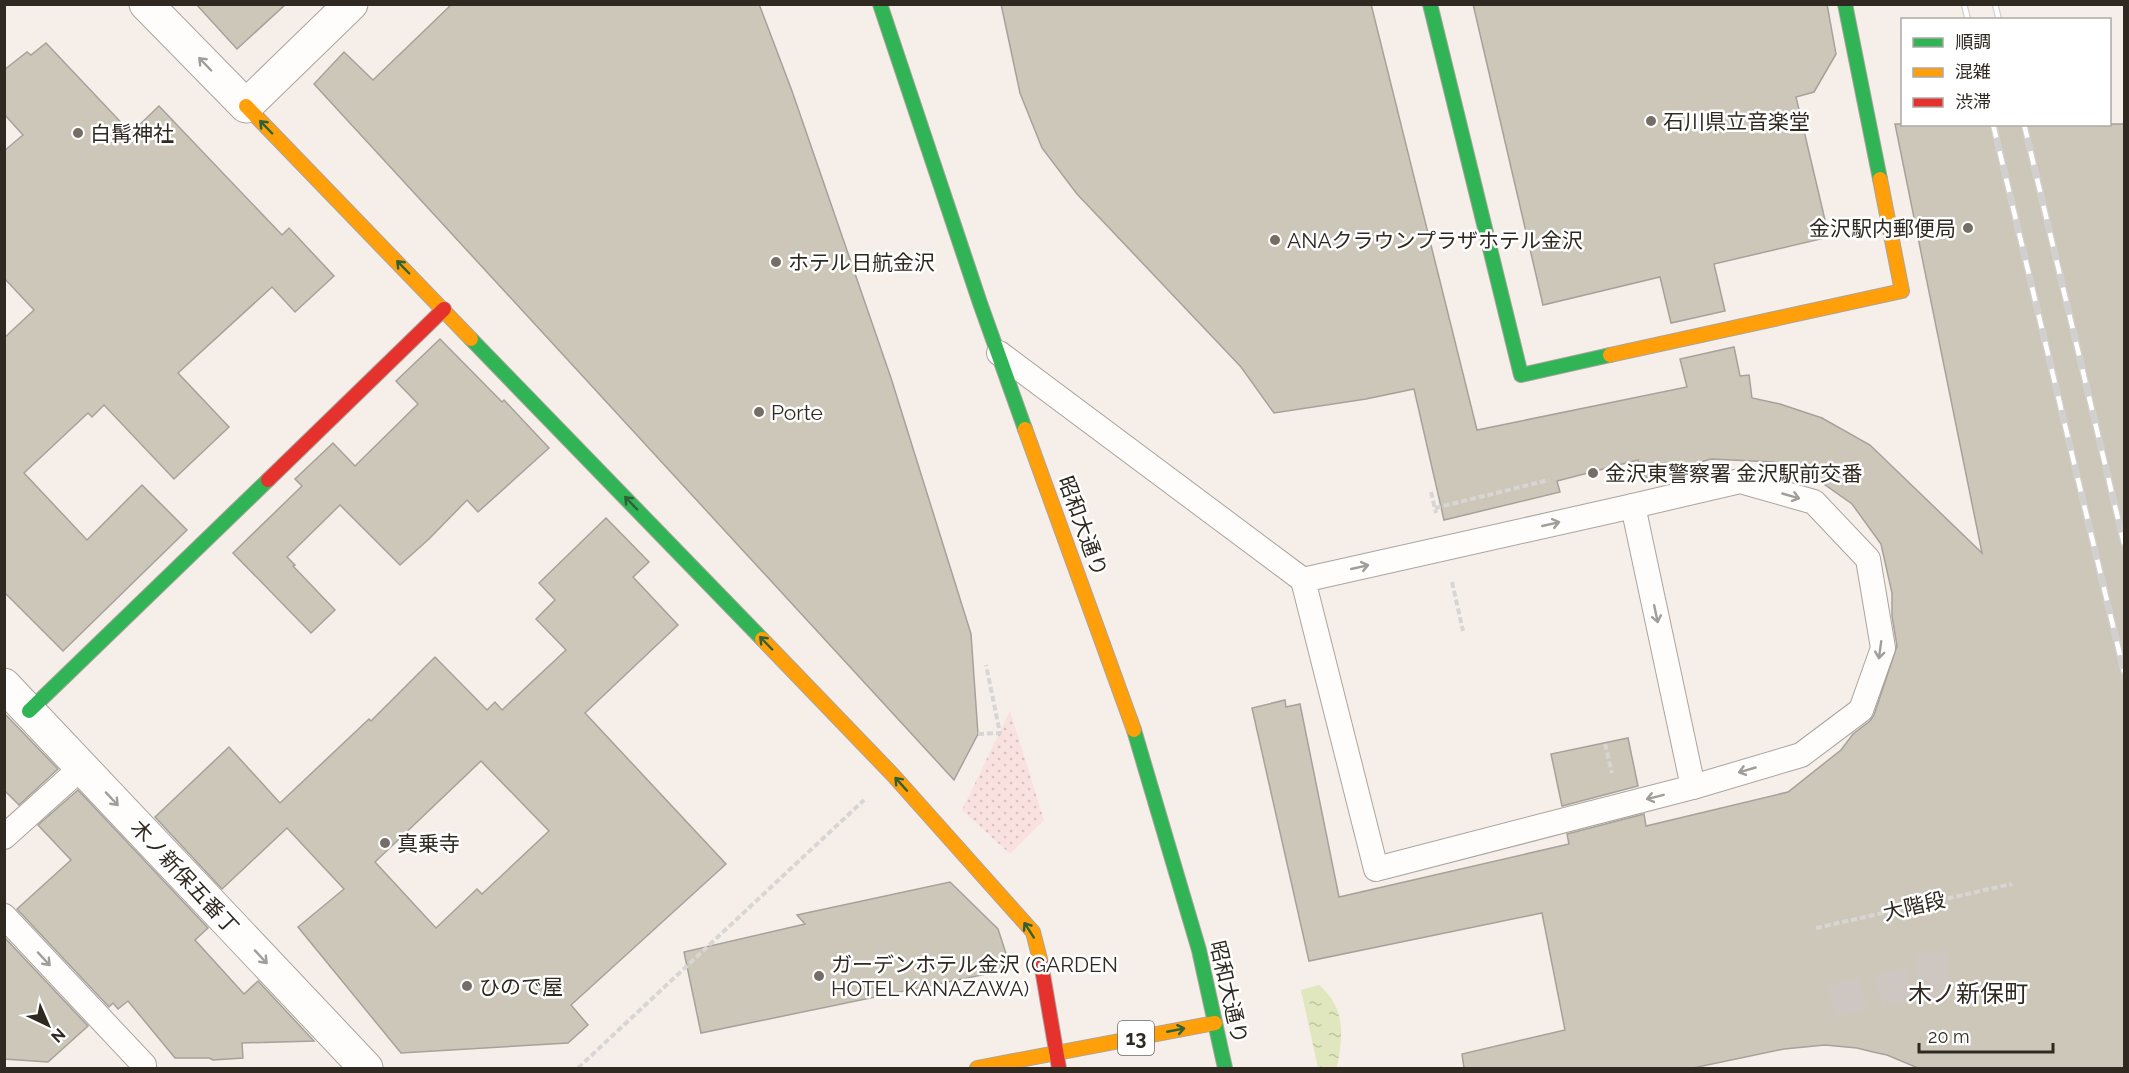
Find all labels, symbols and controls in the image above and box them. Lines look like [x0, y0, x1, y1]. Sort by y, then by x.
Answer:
legend [1901, 18, 2111, 126]
text: 順調 [1955, 31, 1991, 52]
one-way arrow [197, 57, 212, 72]
text: 混雑 [1955, 61, 1991, 82]
text: 渋滞 [1955, 91, 1991, 112]
place label: 石川県立音楽堂 [1663, 109, 1810, 134]
marker: 石川県立音楽堂 [1644, 114, 1658, 128]
one-way arrow [259, 120, 274, 135]
place label: 白髯神社 [90, 121, 174, 146]
marker: 白髯神社 [71, 126, 85, 140]
place label: 金沢駅内郵便局 [1809, 216, 1956, 241]
marker: 金沢駅内郵便局 [1961, 221, 1975, 235]
place label: ANAクラウンプラザホテル金沢 [1287, 228, 1583, 253]
marker: ANAクラウンプラザホテル金沢 [1268, 233, 1282, 247]
place label: ホテル日航金沢 [788, 250, 935, 275]
marker: ホテル日航金沢 [769, 255, 783, 269]
one-way arrow [395, 259, 410, 274]
place label: Porte [771, 400, 823, 425]
marker: Porte [752, 405, 766, 419]
place label: 金沢東警察署 金沢駅前交番 [1605, 461, 1862, 486]
marker: 金沢東警察署 金沢駅前交番 [1586, 466, 1600, 480]
street label: 昭和大通り [1053, 472, 1113, 580]
one-way arrow [1781, 491, 1800, 502]
one-way arrow [623, 495, 638, 510]
one-way arrow [1540, 518, 1560, 529]
one-way arrow [1351, 560, 1370, 572]
one-way arrow [1651, 604, 1662, 624]
one-way arrow [759, 636, 773, 651]
one-way arrow [1875, 640, 1886, 659]
one-way arrow [1738, 765, 1757, 777]
one-way arrow [894, 777, 908, 792]
one-way arrow [1646, 791, 1665, 803]
one-way arrow [105, 792, 120, 807]
street label: 木ノ新保五番丁 [126, 815, 244, 939]
place label: 真乗寺 [397, 831, 460, 856]
marker: 真乗寺 [378, 836, 392, 850]
street label: 大階段 [1880, 887, 1948, 925]
one-way arrow [1022, 922, 1035, 939]
street label: 昭和大通り [1205, 938, 1253, 1046]
one-way arrow [253, 949, 268, 964]
one-way arrow [37, 951, 52, 966]
place label: ガーデンホテル金沢 (GARDEN HOTEL KANAZAWA) [831, 952, 1118, 1001]
marker: ガーデンホテル金沢 (GARDEN HOTEL KANAZAWA) [812, 969, 826, 983]
place label: ひので屋 [479, 974, 563, 999]
marker: ひので屋 [460, 979, 474, 993]
district label: 木ノ新保町 [1908, 979, 2028, 1008]
north arrow [18, 995, 78, 1055]
scale bar [1919, 1016, 2052, 1054]
road number: 13 [1118, 1021, 1154, 1055]
text: N [47, 1024, 69, 1047]
one-way arrow [1166, 1024, 1186, 1035]
text: 20 m [1928, 1026, 1970, 1047]

